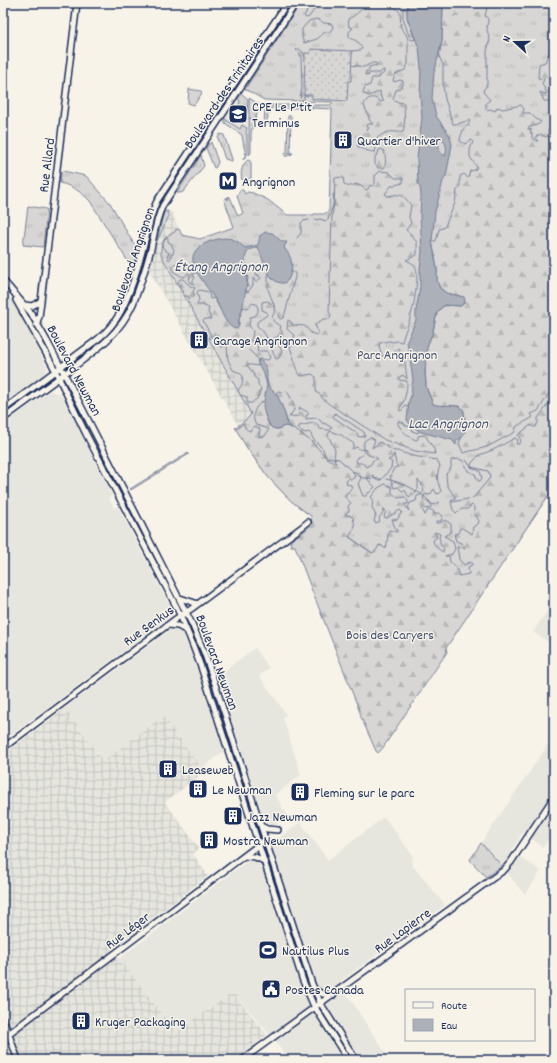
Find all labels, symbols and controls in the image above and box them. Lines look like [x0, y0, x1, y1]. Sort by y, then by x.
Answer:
north arrow [495, 22, 535, 62]
street label: Boulevard des Trinitaires [180, 33, 270, 153]
text: N [499, 33, 516, 45]
place label: CPE Le P'tit Terminus [252, 98, 312, 134]
school or university icon: CPE Le P'tit Terminus [227, 103, 249, 125]
building icon: Quartier d'hiver [332, 129, 354, 151]
place label: Quartier d'hiver [357, 132, 442, 152]
street label: Rue Allard [35, 137, 61, 194]
metro station icon: Angrignon [217, 170, 239, 192]
place label: Angrignon [242, 173, 295, 193]
street label: Boulevard Angrignon [107, 205, 161, 314]
water label: Étang Angrignon [174, 257, 269, 279]
street label: Boulevard Newman [41, 322, 106, 420]
building icon: Garage Angrignon [188, 329, 210, 351]
place label: Garage Angrignon [213, 332, 307, 352]
park label: Parc Angrignon [357, 346, 437, 366]
water label: Lac Angrignon [408, 414, 489, 436]
street label: Rue Senkus [120, 601, 179, 652]
street label: Boulevard Newman [190, 612, 243, 713]
park label: Bois des Caryers [346, 626, 434, 646]
building icon: Leaseweb [157, 758, 179, 780]
place label: Leaseweb [182, 761, 234, 781]
building icon: Le Newman [187, 778, 209, 800]
place label: Le Newman [212, 781, 272, 801]
building icon: Fleming sur le parc [289, 781, 311, 803]
place label: Fleming sur le parc [314, 784, 415, 804]
building icon: Jazz Newman [222, 805, 244, 827]
place label: Jazz Newman [247, 808, 317, 828]
building icon: Mostra Newman [198, 829, 220, 851]
place label: Mostra Newman [223, 832, 308, 852]
street label: Rue Lapierre [371, 904, 436, 959]
street label: Rue Léger [102, 908, 155, 955]
sports icon: Nautilus Plus [257, 939, 279, 961]
place label: Nautilus Plus [282, 942, 349, 962]
public building icon: Postes Canada [260, 978, 282, 1000]
place label: Postes Canada [285, 981, 364, 1001]
legend [405, 989, 535, 1041]
text: Route [441, 998, 467, 1015]
building icon: Kruger Packaging [70, 1010, 92, 1032]
place label: Kruger Packaging [95, 1013, 186, 1033]
text: Eau [441, 1018, 457, 1035]

